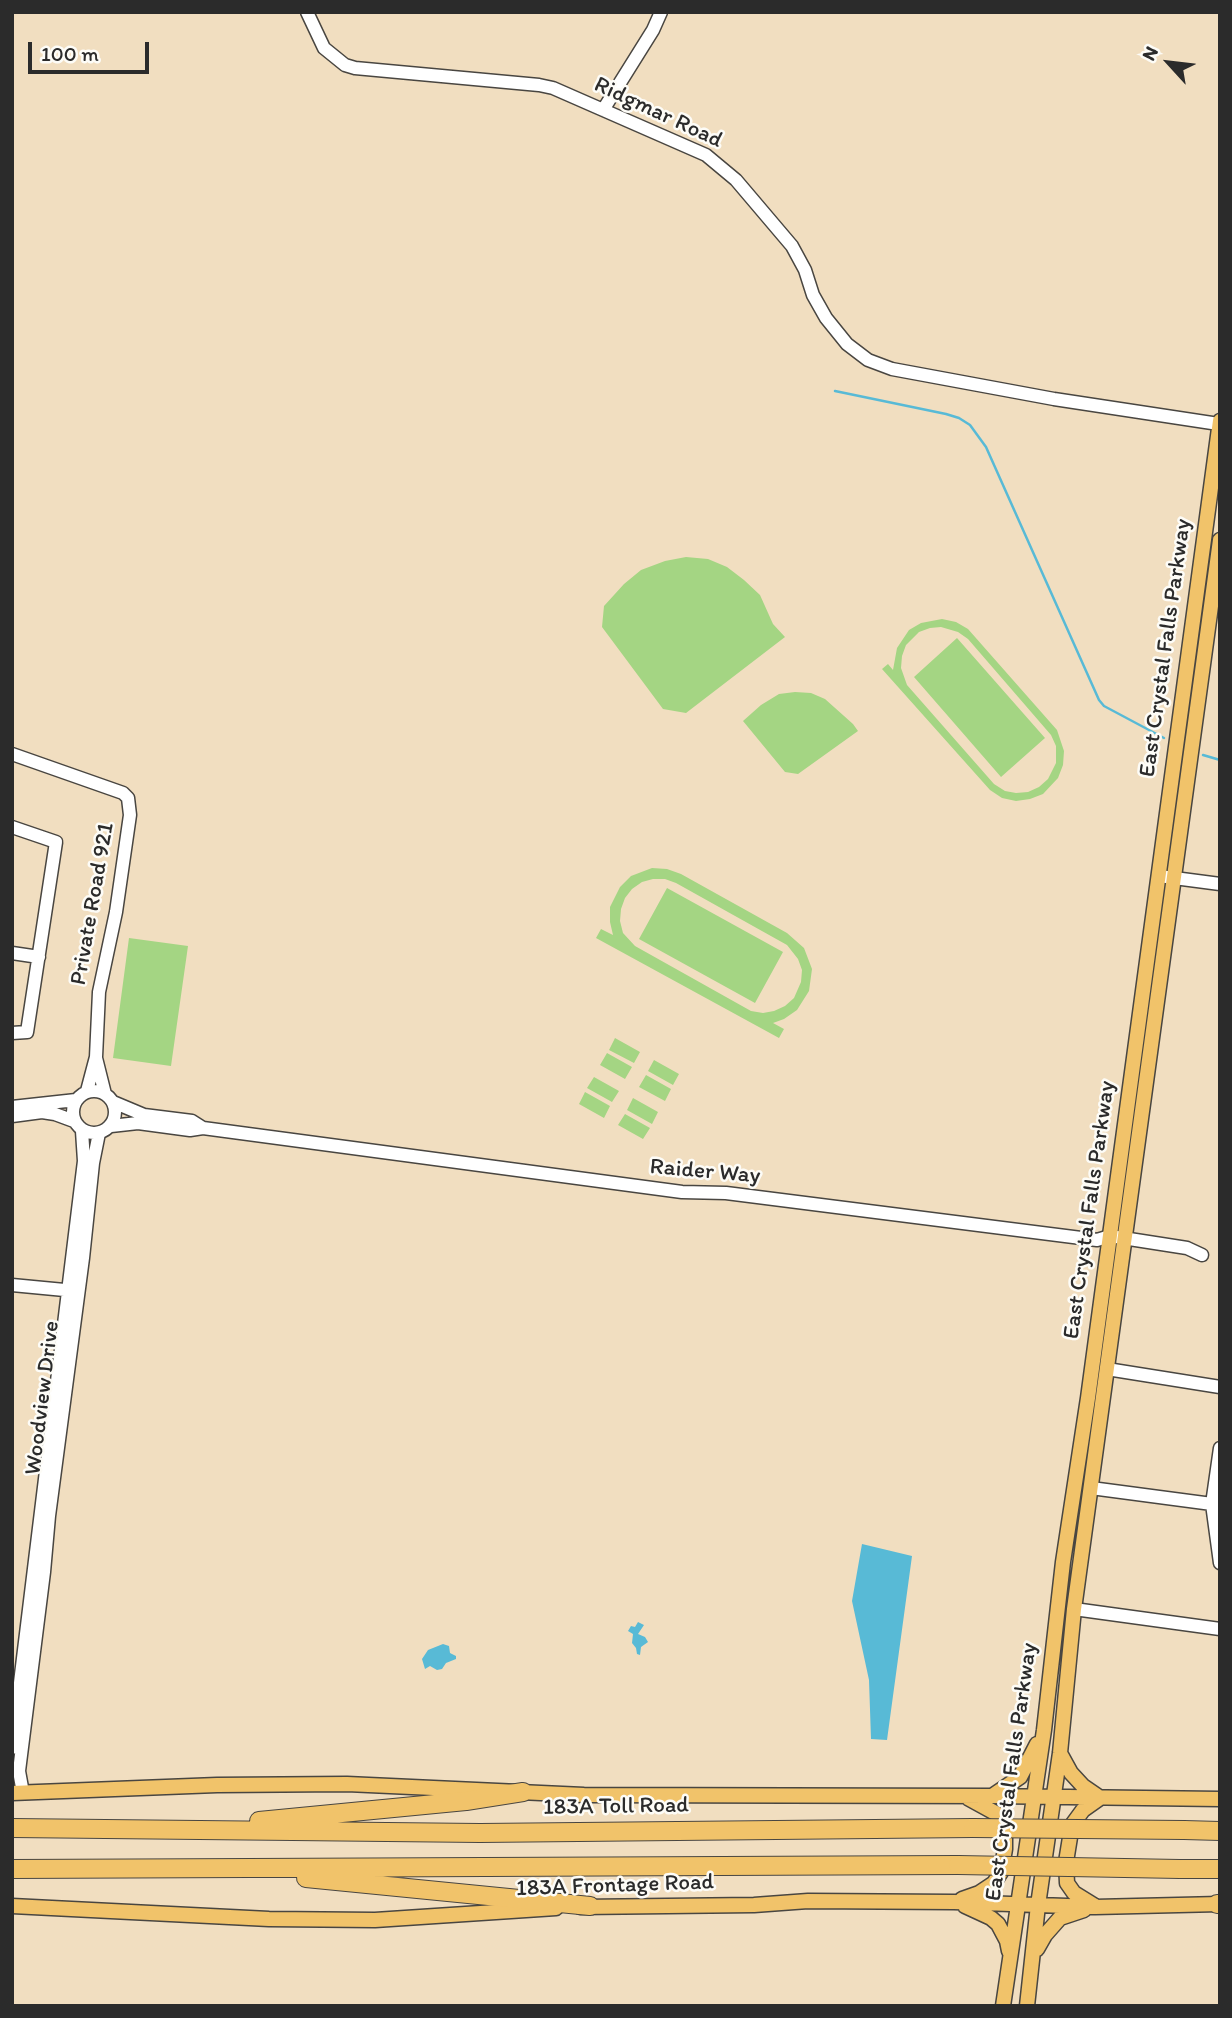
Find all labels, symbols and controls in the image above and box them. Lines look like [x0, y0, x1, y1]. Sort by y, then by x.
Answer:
scale bar [32, 28, 152, 72]
north arrow [1134, 28, 1204, 98]
text: 100 m [41, 41, 99, 66]
text: N [1137, 42, 1163, 64]
street label: Ridgmar Road [589, 71, 727, 155]
street label: East Crystal Falls Parkway [1134, 517, 1198, 779]
street label: Private Road 921 [65, 821, 121, 987]
street label: East Crystal Falls Parkway [1058, 1079, 1122, 1341]
street label: Raider Way [649, 1153, 761, 1191]
street label: Woodview Drive [20, 1319, 66, 1477]
street label: East Crystal Falls Parkway [980, 1641, 1044, 1903]
street label: 183A Toll Road [543, 1792, 689, 1822]
street label: 183A Frontage Road [516, 1869, 714, 1903]

